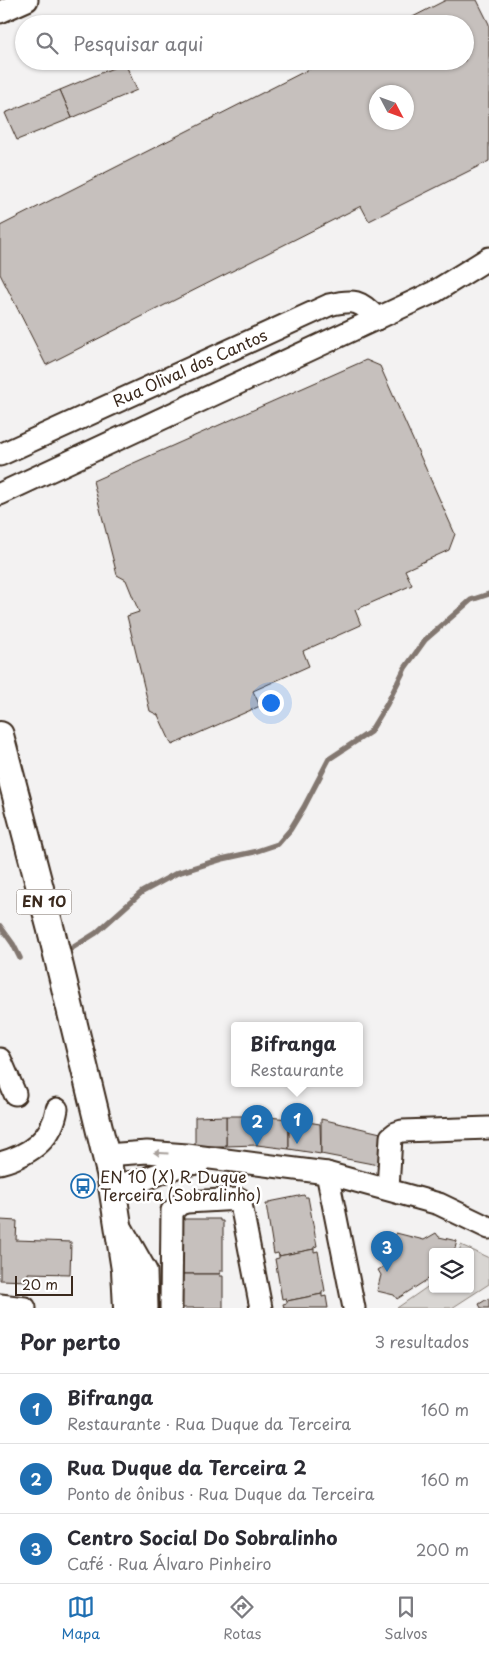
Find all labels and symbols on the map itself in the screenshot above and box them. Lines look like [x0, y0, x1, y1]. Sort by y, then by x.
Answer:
north arrow [369, 85, 414, 130]
street label: Rua Olival dos Cantos [109, 322, 271, 412]
your location [258, 690, 284, 716]
road number: EN 10 [17, 890, 72, 914]
pin: 1 [281, 1103, 313, 1144]
pin: 2 [241, 1105, 273, 1146]
one-way arrow [153, 1148, 169, 1156]
place label: EN 10 (X) R Duque Terceira (Sobralinho) [100, 1164, 261, 1206]
bus stop icon: EN 10 (X) R Duque Terceira (Sobralinho) [70, 1173, 96, 1199]
pin: 3 [371, 1231, 403, 1272]
scale bar [15, 1273, 72, 1296]

